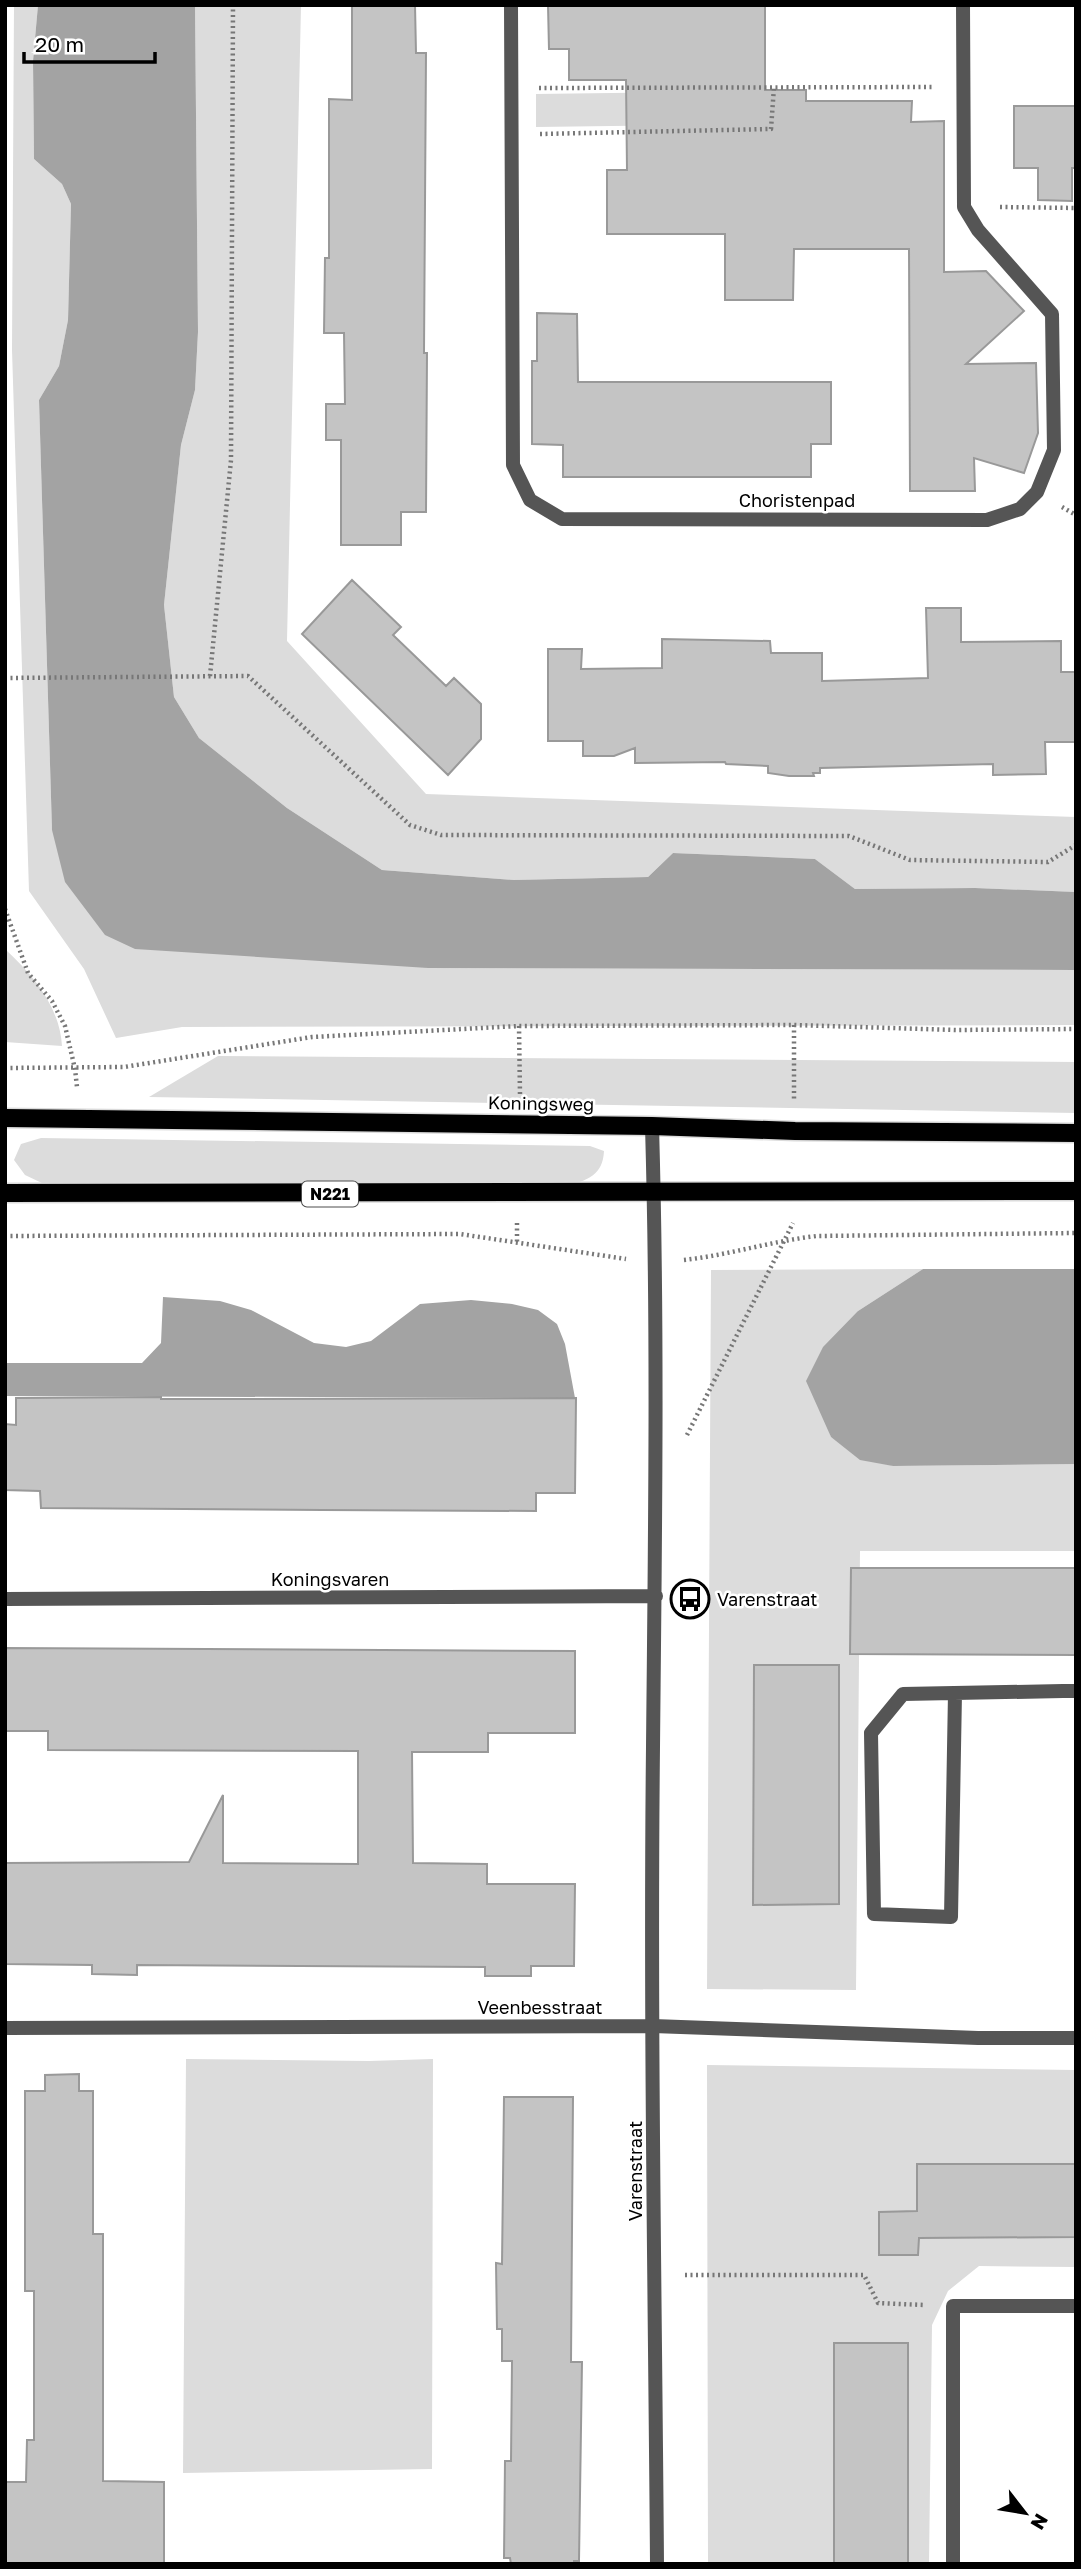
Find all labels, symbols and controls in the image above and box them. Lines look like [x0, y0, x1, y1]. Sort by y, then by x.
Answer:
scale bar [24, 21, 156, 65]
text: 20 m [35, 31, 84, 57]
street label: Choristenpad [739, 489, 855, 511]
street label: Koningsweg [488, 1091, 594, 1115]
road number: N221 [302, 1182, 358, 1206]
street label: Koningsvaren [271, 1568, 389, 1590]
bus stop icon: Varenstraat [669, 1578, 711, 1620]
place label: Varenstraat [717, 1588, 817, 1610]
street label: Veenbesstraat [478, 1996, 602, 2018]
street label: Varenstraat [624, 2121, 646, 2221]
north arrow [990, 2478, 1060, 2548]
text: N [1026, 2510, 1054, 2534]

